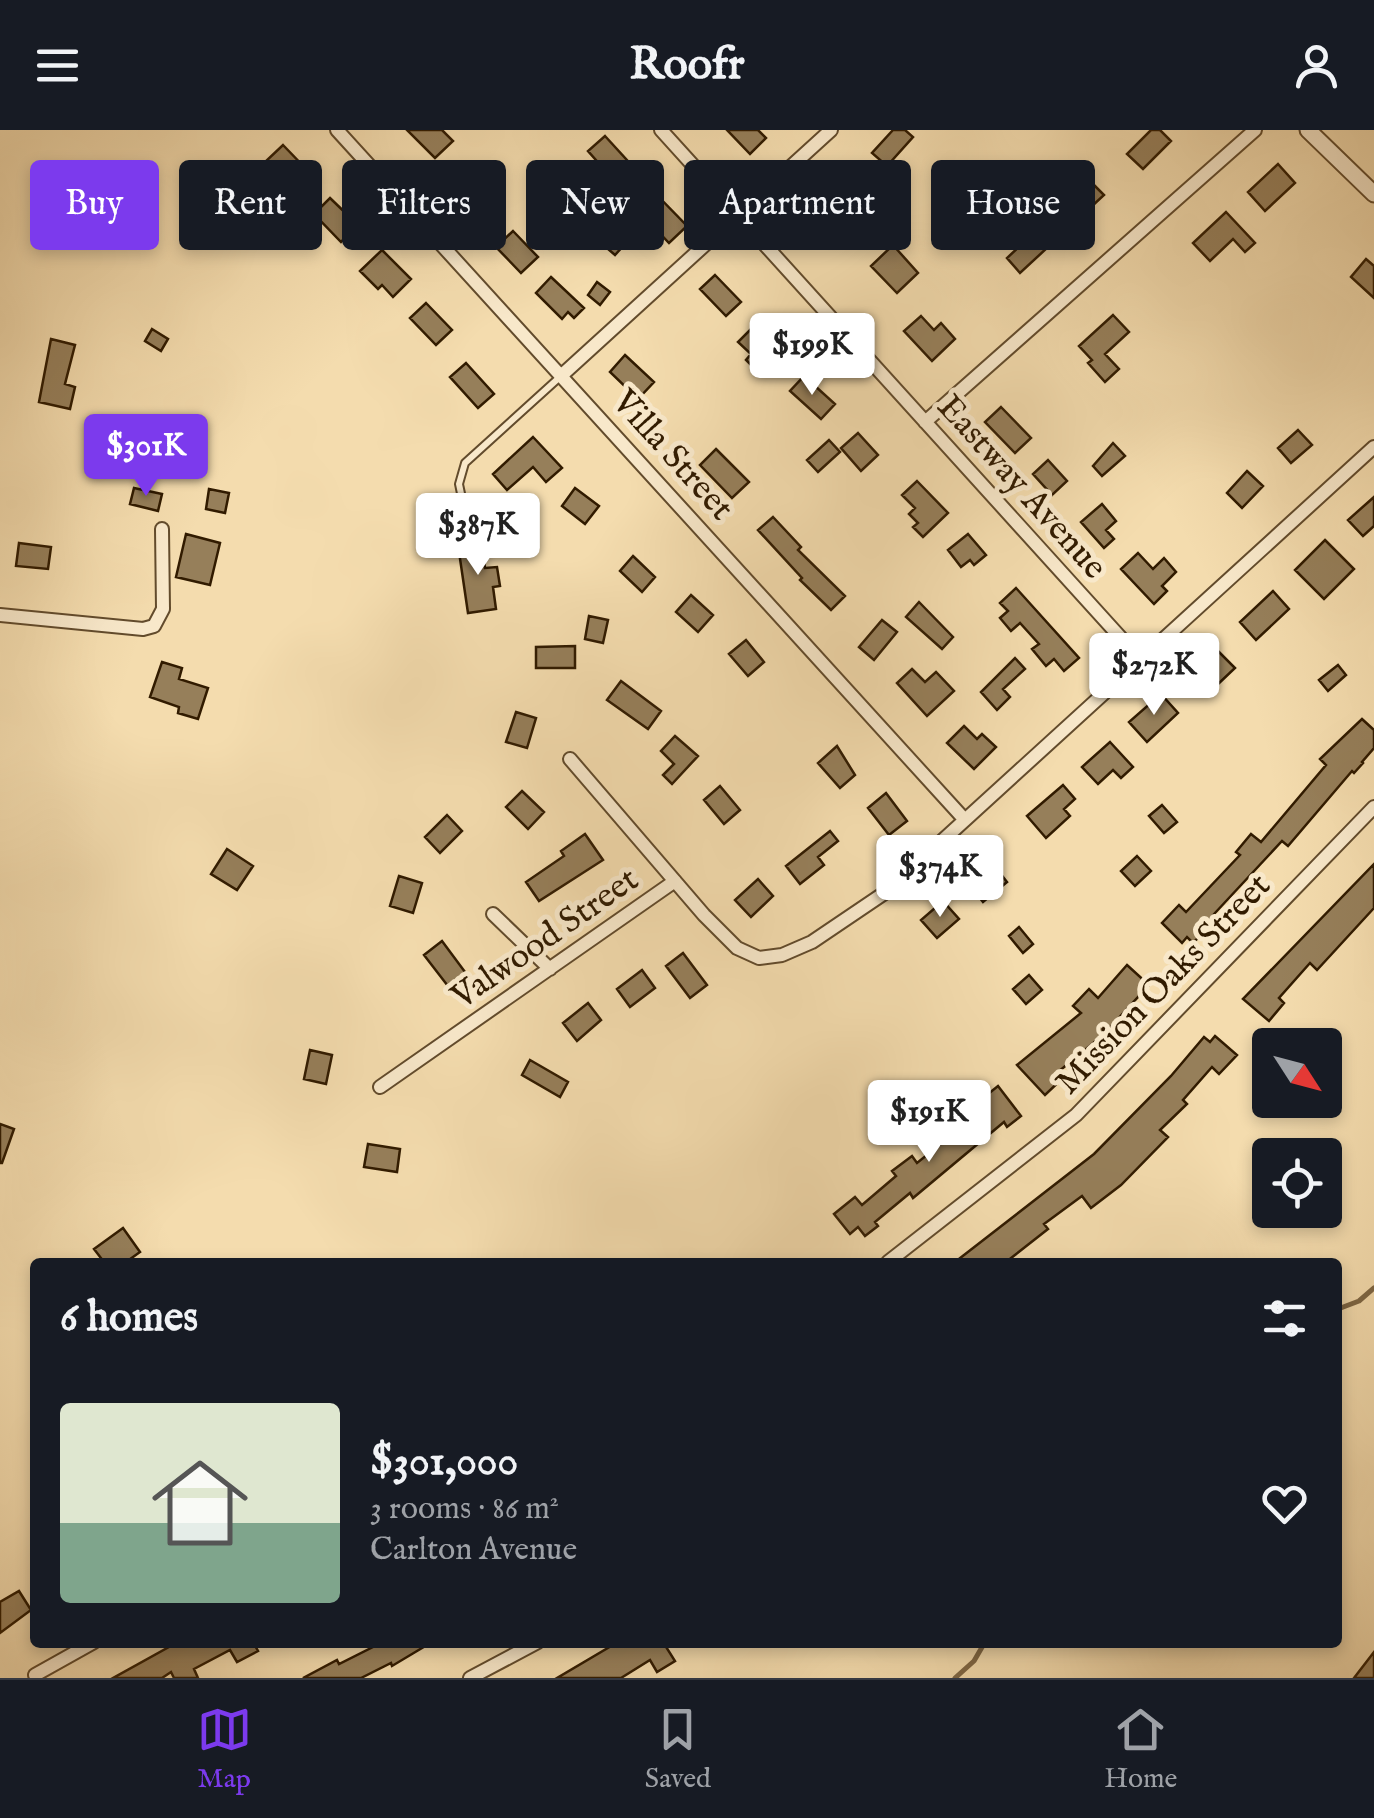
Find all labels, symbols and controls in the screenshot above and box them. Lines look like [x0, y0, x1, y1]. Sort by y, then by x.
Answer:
text: Roofr [629, 37, 745, 94]
icon: menu [30, 38, 85, 93]
icon: person [1289, 38, 1344, 93]
chip: Buy [30, 160, 159, 250]
chip: Rent [179, 160, 322, 250]
chip: Filters [342, 160, 506, 250]
chip: New [526, 160, 664, 250]
chip: Apartment [684, 160, 911, 250]
chip: House [931, 160, 1095, 250]
pin: $199K [742, 313, 882, 398]
text: $199K [772, 325, 852, 366]
street label: Villa Street [601, 380, 743, 531]
street label: Eastway Avenue [926, 386, 1116, 589]
pin: $301K [76, 414, 216, 499]
text: $301K [106, 426, 186, 467]
pin: $387K [408, 493, 548, 578]
text: $387K [438, 505, 518, 546]
pin: $272K [1084, 633, 1224, 718]
text: $272K [1111, 645, 1197, 686]
pin: $374K [870, 835, 1010, 920]
text: $374K [898, 847, 982, 888]
street label: Valwood Street [442, 858, 648, 1021]
street label: Mission Oaks Street [1047, 864, 1281, 1105]
north arrow [1252, 1028, 1342, 1118]
map controls [1252, 1028, 1342, 1228]
pin: $191K [859, 1080, 999, 1165]
text: $191K [890, 1092, 968, 1133]
button: locate [1252, 1138, 1342, 1228]
icon: filters [1257, 1291, 1312, 1346]
text: 6 homes [60, 1292, 198, 1345]
text: $301,000 [370, 1436, 518, 1489]
icon: home [140, 1443, 260, 1563]
icon: heart [1257, 1476, 1312, 1531]
text: 3 rooms · 86 m² [370, 1489, 559, 1530]
text: Carlton Avenue [370, 1530, 577, 1571]
tab: Map [197, 1702, 252, 1797]
tab: Saved [645, 1702, 711, 1797]
tab: Home [1104, 1702, 1177, 1797]

